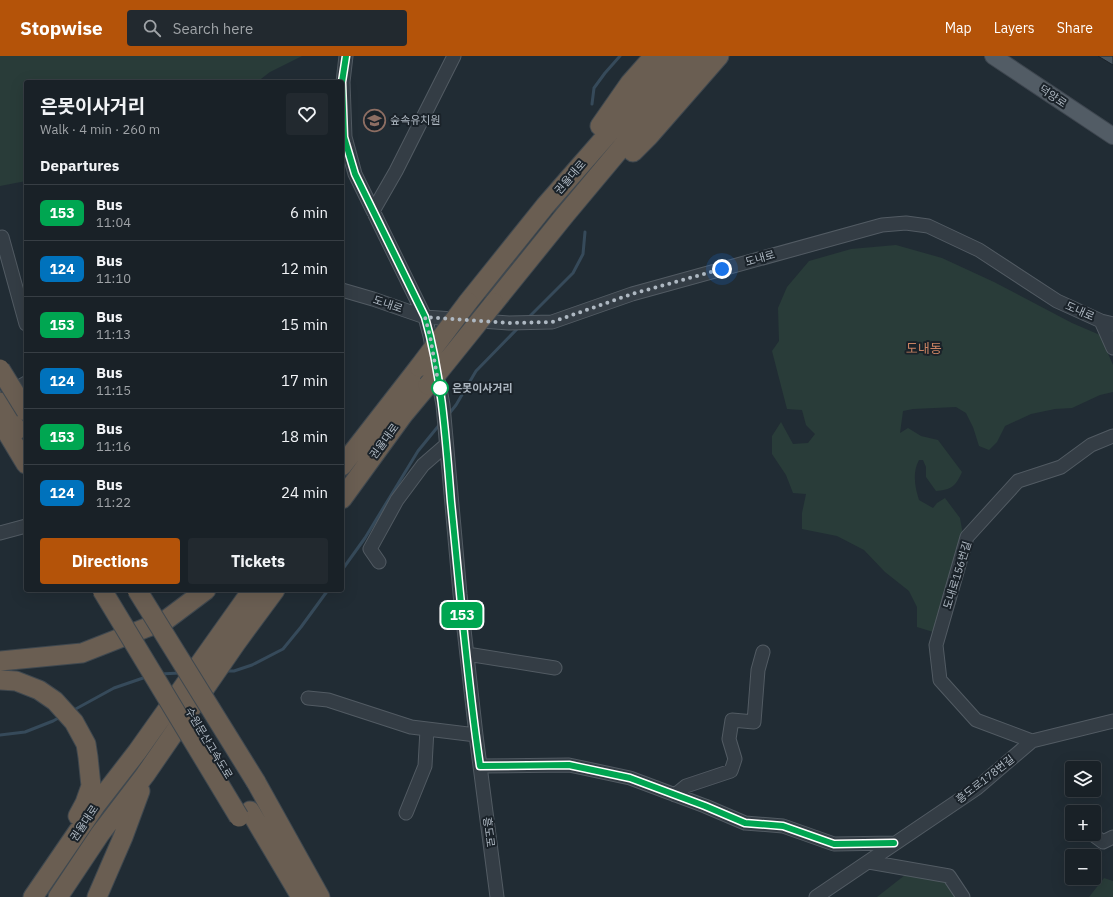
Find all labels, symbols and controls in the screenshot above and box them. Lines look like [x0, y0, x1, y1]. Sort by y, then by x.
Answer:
search box [127, 10, 407, 46]
text: Stopwise [20, 16, 103, 40]
icon: search [141, 17, 163, 39]
text: Search here [173, 19, 253, 38]
text: Map [945, 19, 972, 37]
text: Layers [994, 19, 1035, 37]
text: Share [1057, 19, 1093, 37]
street label: 덕양로 [1036, 82, 1070, 110]
button: heart [286, 93, 328, 135]
text: 은못이사거리 [40, 94, 145, 118]
school or university icon: 숲속유치원 [361, 107, 387, 133]
place label: 숲속유치원 [390, 113, 441, 127]
text: Walk · 4 min · 260 m [40, 121, 160, 138]
text: Departures [40, 156, 119, 175]
street label: 권율대로 [551, 157, 589, 197]
text: Bus [96, 195, 123, 214]
text: 6 min [290, 203, 328, 222]
text: 153 [49, 204, 75, 222]
text: 11:04 [96, 214, 131, 231]
street label: 도내로 [743, 247, 777, 269]
text: Bus [96, 251, 123, 270]
text: 12 min [281, 259, 328, 278]
your location [712, 259, 732, 279]
text: 124 [49, 260, 75, 278]
text: 11:10 [96, 270, 131, 287]
street label: 도내로 [371, 292, 405, 316]
street label: 도내로 [1063, 298, 1097, 324]
text: Bus [96, 307, 123, 326]
text: 15 min [281, 315, 328, 334]
text: 153 [49, 316, 75, 334]
text: 11:13 [96, 326, 131, 343]
district label: 도내동 [906, 340, 942, 357]
text: Bus [96, 363, 123, 382]
text: 17 min [281, 371, 328, 390]
text: 124 [49, 372, 75, 390]
marker: 은못이사거리 [431, 379, 449, 397]
place label: 은못이사거리 [452, 381, 513, 395]
text: 11:15 [96, 382, 131, 399]
text: Bus [96, 419, 123, 438]
street label: 권율대로 [366, 421, 402, 461]
text: 18 min [281, 427, 328, 446]
text: 153 [49, 428, 75, 446]
text: 11:16 [96, 438, 131, 455]
text: Bus [96, 475, 123, 494]
text: 24 min [281, 483, 328, 502]
text: 124 [49, 484, 75, 502]
text: 11:22 [96, 494, 131, 511]
button: Directions [40, 538, 180, 584]
button: Tickets [188, 538, 328, 584]
street label: 도내로156번길 [940, 539, 974, 611]
line badge: 153 [439, 602, 485, 628]
text: 153 [449, 606, 475, 624]
street label: 수원문산고속도로 [182, 705, 236, 781]
street label: 흥도로178번길 [953, 752, 1017, 806]
map controls [1065, 761, 1101, 885]
button: layers [1065, 761, 1101, 797]
street label: 권율대로 [67, 802, 101, 844]
button: + [1065, 805, 1101, 841]
street label: 흥도로 [480, 816, 498, 848]
button: − [1065, 849, 1101, 885]

